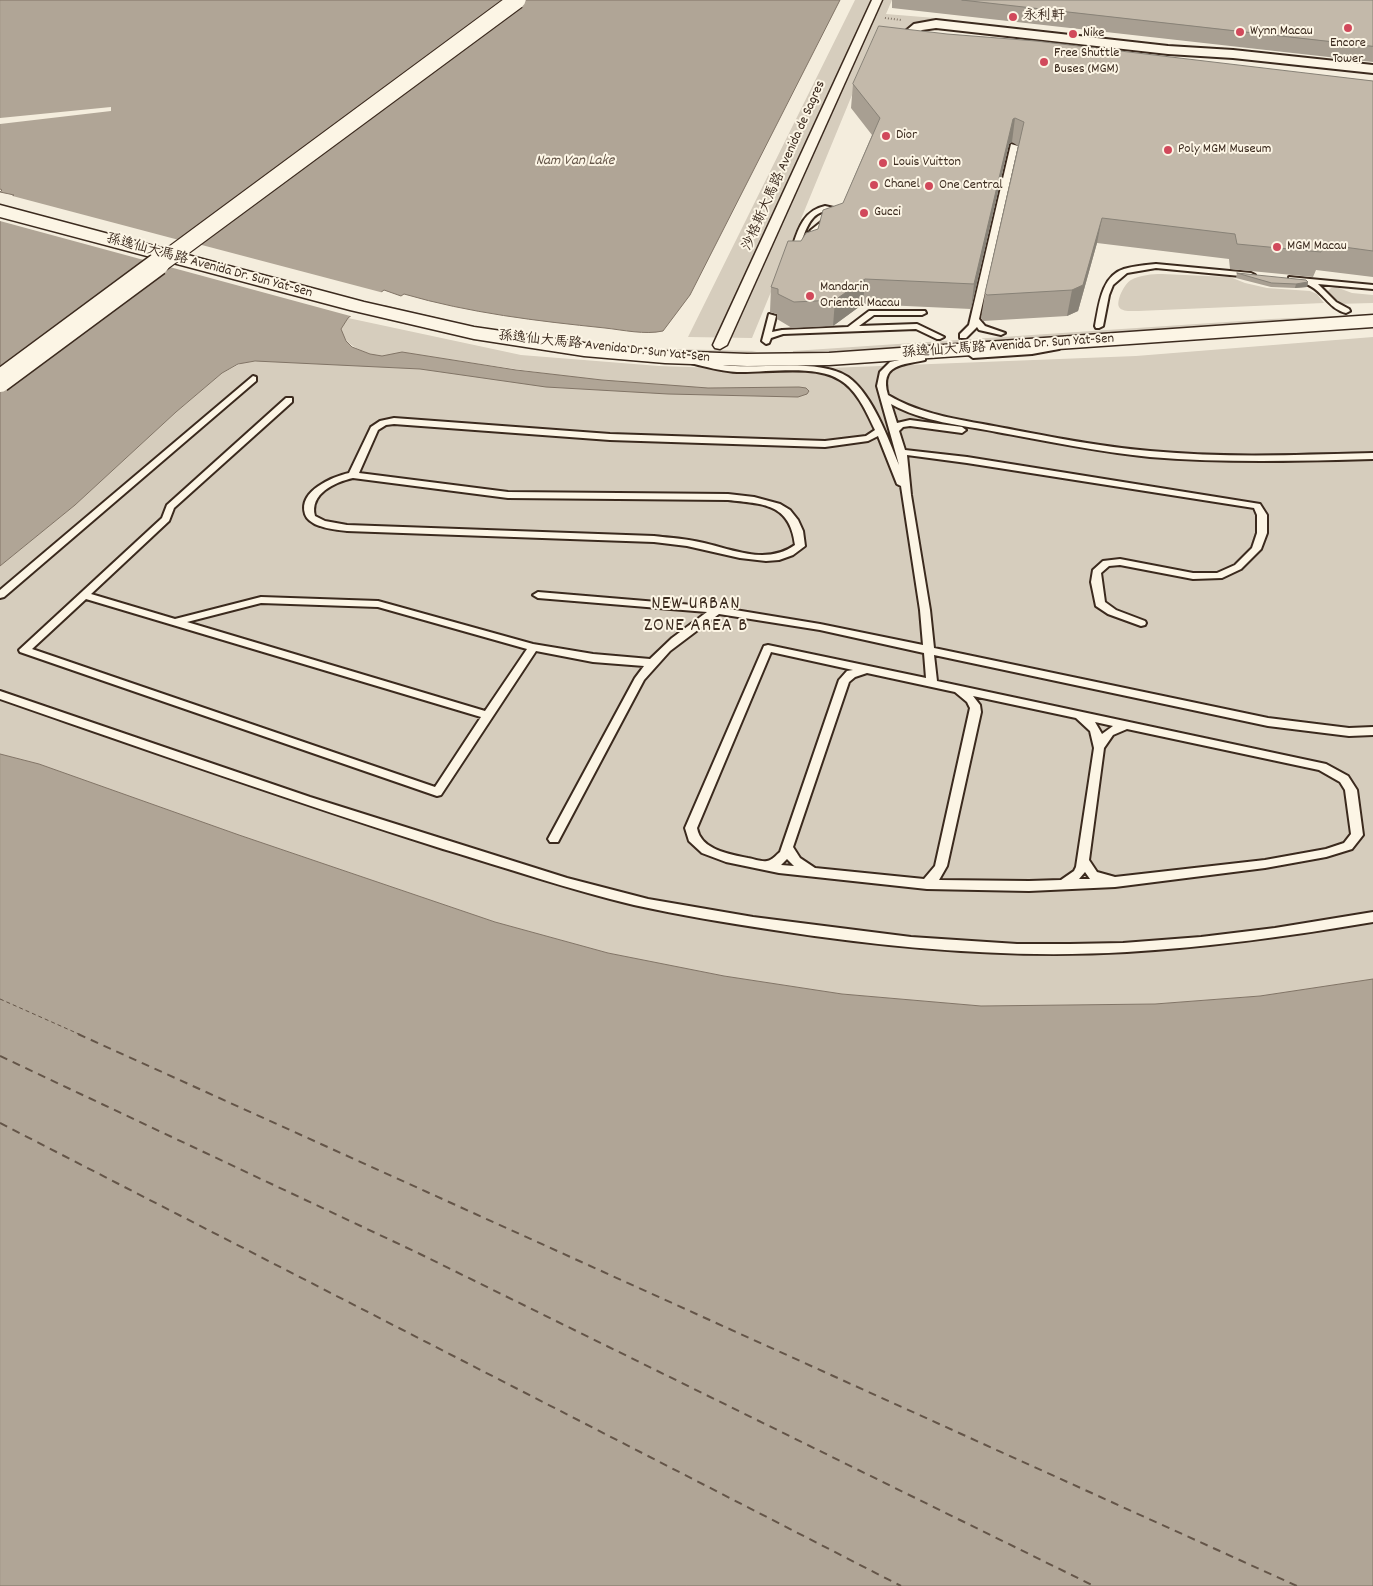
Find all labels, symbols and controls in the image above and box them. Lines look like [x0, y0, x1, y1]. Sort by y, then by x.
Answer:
place label: 永利軒 [1023, 9, 1065, 25]
marker: 永利軒 [1007, 11, 1019, 23]
marker: Encore Tower [1342, 22, 1354, 34]
place label: Wynn Macau [1250, 24, 1313, 40]
place label: Nike [1083, 26, 1104, 42]
marker: Wynn Macau [1234, 26, 1246, 38]
marker: Nike [1067, 28, 1079, 40]
place label: Encore Tower [1330, 36, 1366, 68]
place label: Free Shuttle Buses (MGM) [1054, 46, 1119, 78]
marker: Free Shuttle Buses (MGM) [1038, 56, 1050, 68]
street label: 沙格斯大馬路 Avenida de Sagres [740, 78, 830, 254]
place label: Dior [896, 128, 917, 144]
marker: Dior [880, 130, 892, 142]
place label: Poly MGM Museum [1178, 142, 1271, 158]
marker: Poly MGM Museum [1162, 144, 1174, 156]
water label: Nam Van Lake [536, 153, 614, 171]
place label: Louis Vuitton [893, 155, 961, 171]
marker: Louis Vuitton [877, 157, 889, 169]
place label: Chanel [884, 177, 920, 193]
place label: One Central [939, 178, 1003, 194]
marker: Chanel [868, 179, 880, 191]
marker: One Central [923, 180, 935, 192]
place label: Gucci [874, 205, 901, 221]
marker: Gucci [858, 207, 870, 219]
street label: 孫逸仙大馬路 Avenida Dr. Sun Yat-Sen [104, 231, 314, 303]
place label: MGM Macau [1287, 239, 1347, 255]
marker: MGM Macau [1271, 241, 1283, 253]
place label: Mandarin Oriental Macau [820, 280, 900, 312]
marker: Mandarin Oriental Macau [804, 290, 816, 302]
street label: 孫逸仙大馬路 Avenida Dr. Sun Yat-Sen [497, 329, 711, 367]
street label: 孫逸仙大馬路 Avenida Dr. Sun Yat-Sen [901, 331, 1115, 363]
district label: NEW URBAN ZONE AREA B [642, 594, 750, 638]

